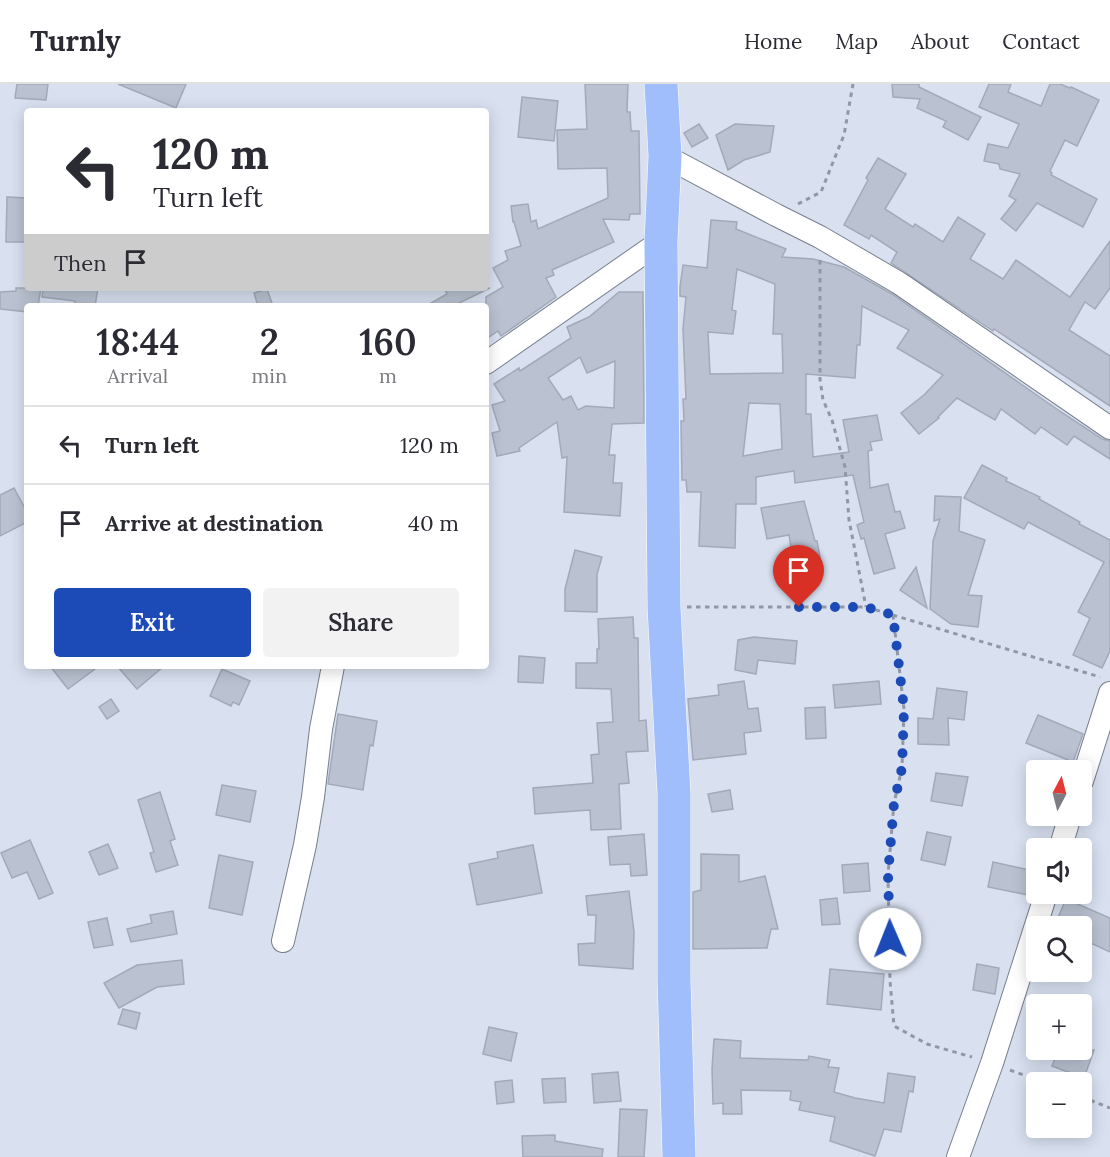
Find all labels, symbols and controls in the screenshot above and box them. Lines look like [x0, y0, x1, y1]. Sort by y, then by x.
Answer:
text: Turnly [30, 23, 121, 59]
text: Home [744, 28, 802, 55]
text: Map [835, 28, 878, 55]
text: About [911, 28, 969, 55]
text: Contact [1002, 28, 1080, 55]
text: 120 m [153, 127, 269, 181]
icon: left [54, 132, 132, 210]
text: Turn left [153, 180, 263, 214]
icon: arrive [119, 246, 152, 279]
text: Then [54, 249, 107, 277]
text: 18:44 [96, 319, 179, 365]
text: 2 [260, 319, 279, 365]
text: 160 [359, 319, 417, 365]
text: Arrival [107, 363, 168, 388]
text: min [251, 363, 287, 388]
text: m [379, 363, 397, 388]
icon: left [54, 429, 87, 462]
text: Turn left [105, 431, 199, 459]
text: 120 m [400, 431, 459, 459]
icon: arrive [54, 507, 87, 540]
text: Arrive at destination [105, 509, 323, 537]
text: 40 m [408, 509, 459, 537]
pin [773, 545, 824, 607]
icon: arrive [782, 554, 815, 587]
button: Exit [54, 588, 251, 657]
button: Share [263, 588, 459, 657]
north arrow [1026, 760, 1092, 826]
map controls [1026, 760, 1092, 1138]
button: sound [1026, 838, 1092, 904]
position arrow [858, 907, 922, 971]
button: search [1026, 916, 1092, 982]
button: + [1026, 994, 1092, 1060]
button: − [1026, 1072, 1092, 1138]

